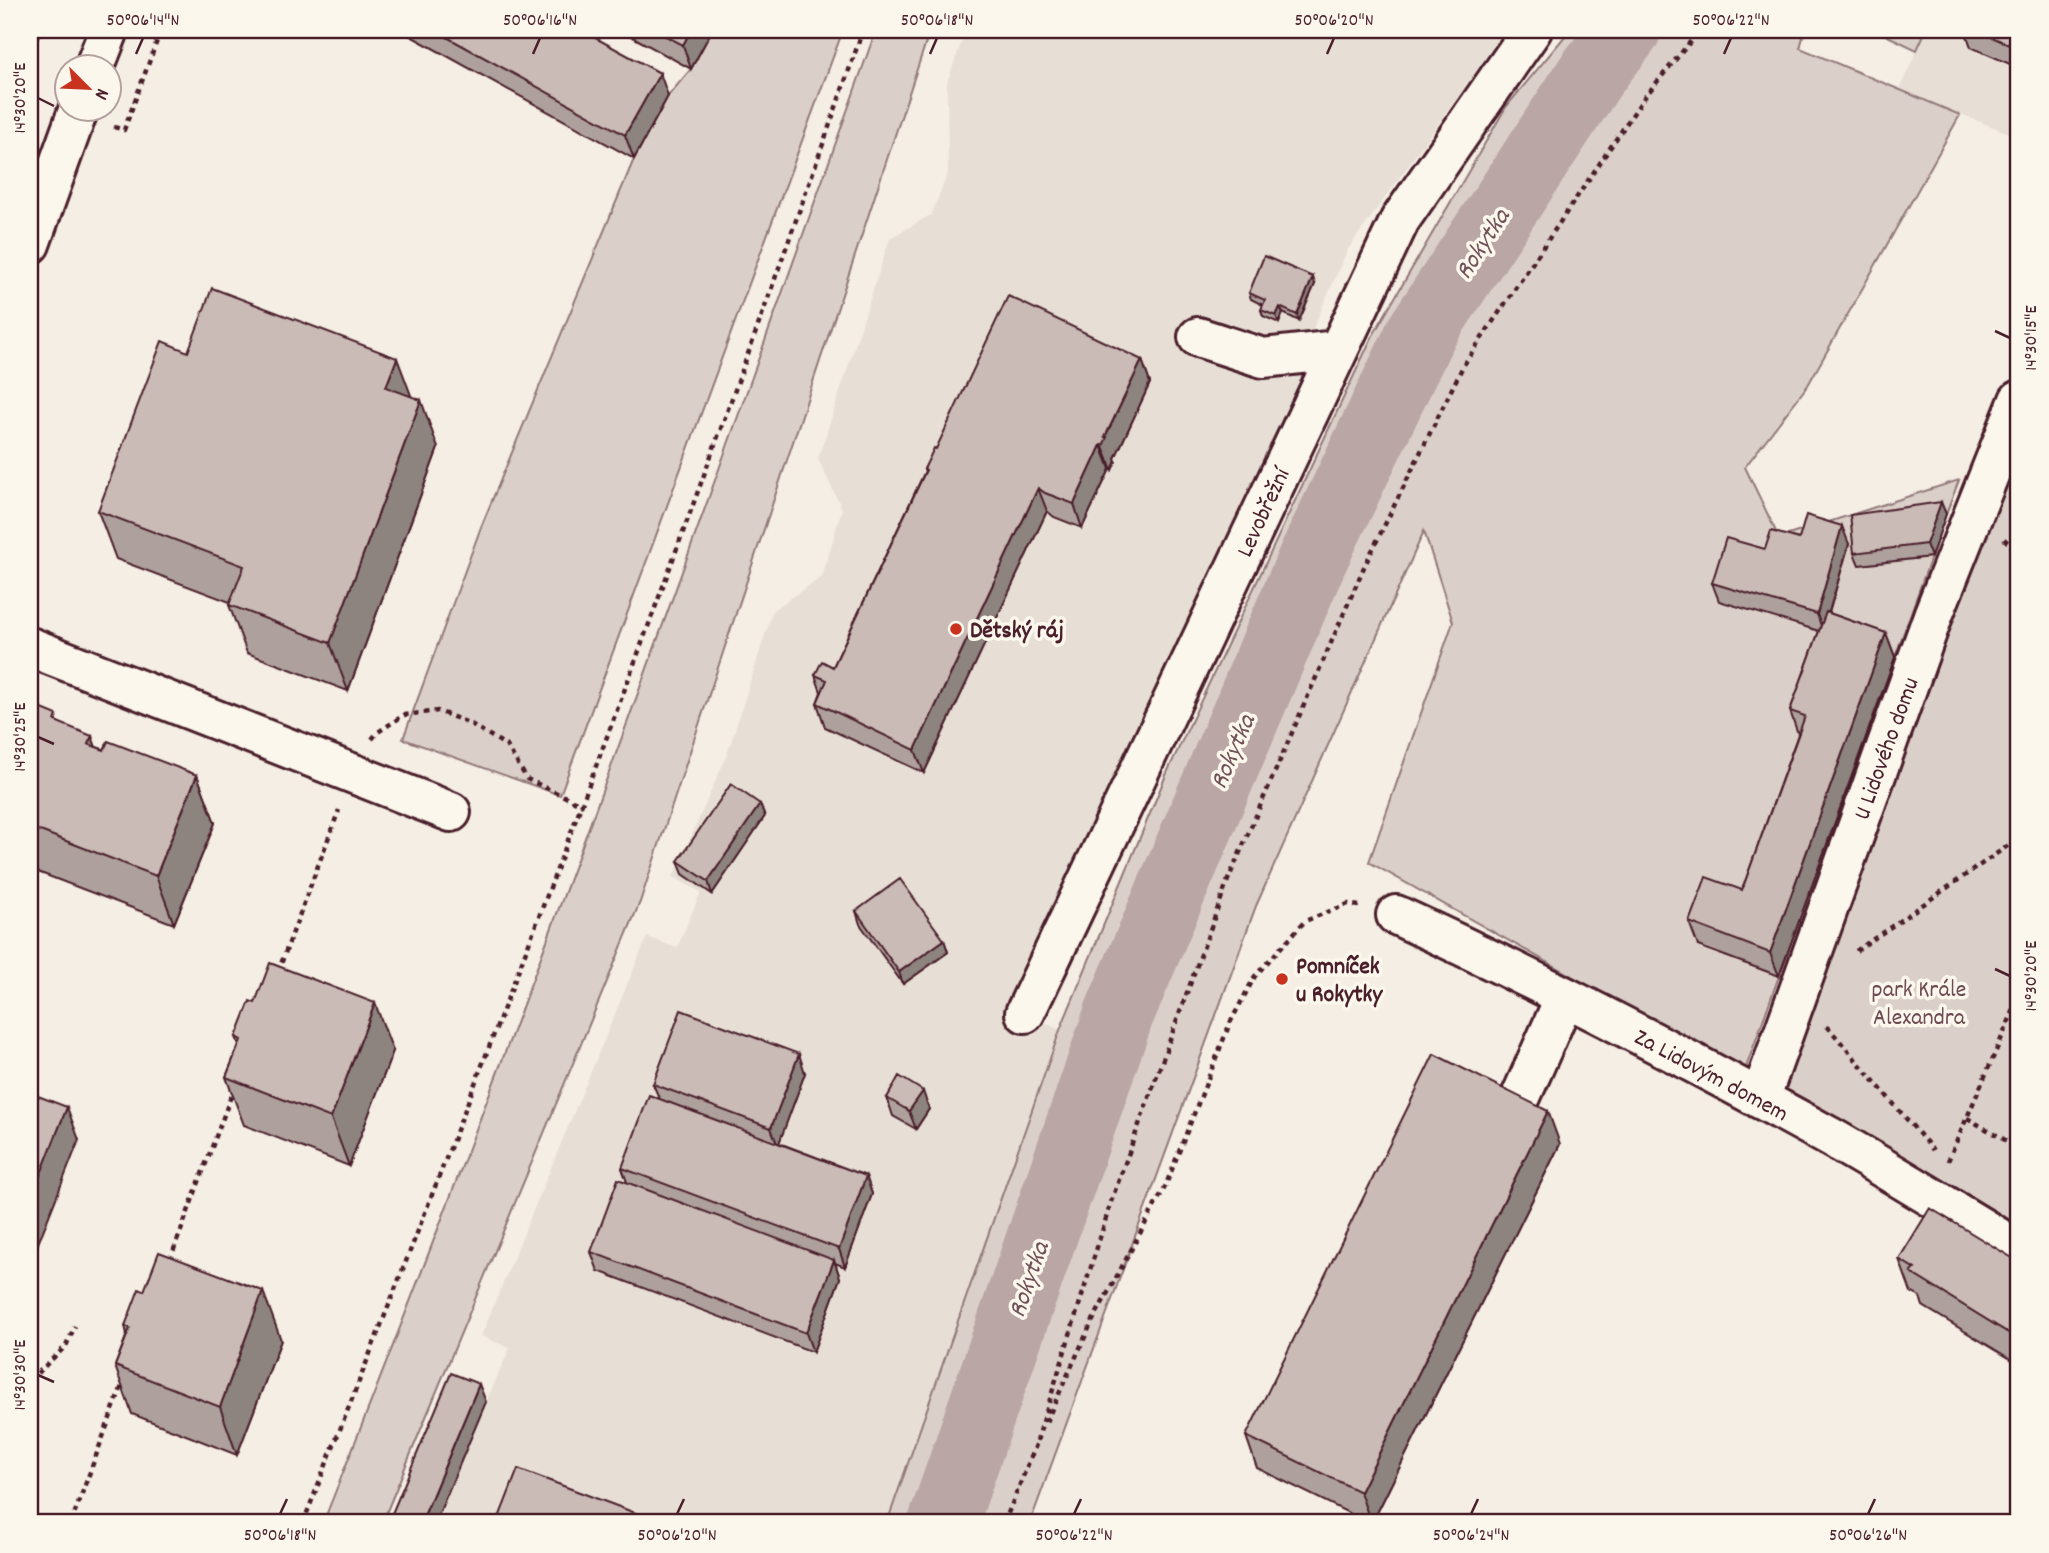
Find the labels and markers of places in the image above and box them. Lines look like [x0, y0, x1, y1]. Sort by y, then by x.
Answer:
place label: Dětský ráj [970, 615, 1064, 649]
marker: Dětský ráj [948, 621, 964, 637]
place label: Pomníček u Rokytky [1296, 951, 1383, 1013]
marker: Pomníček u Rokytky [1274, 971, 1290, 987]

